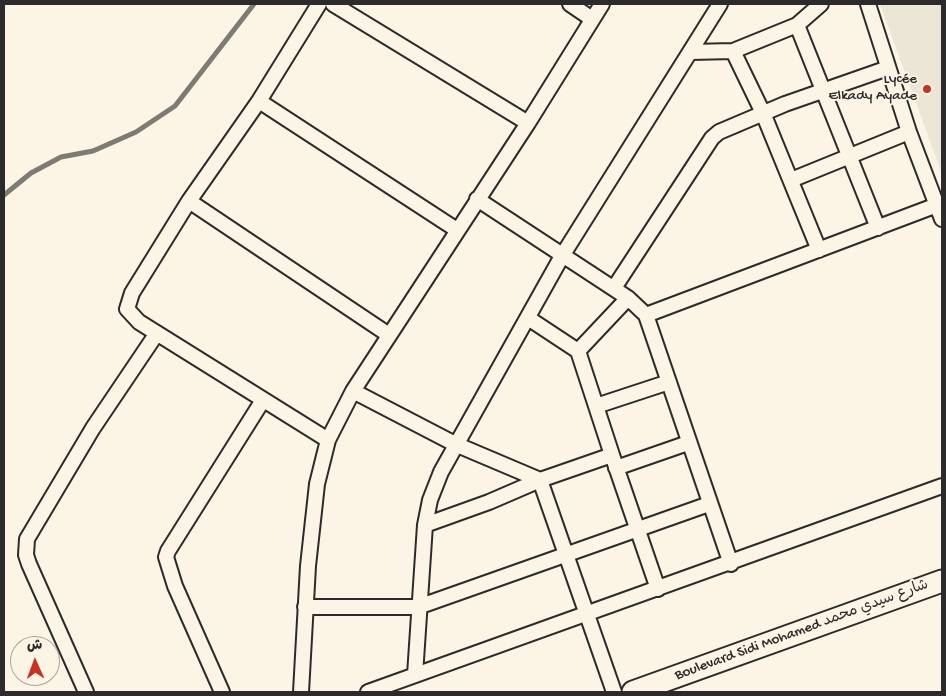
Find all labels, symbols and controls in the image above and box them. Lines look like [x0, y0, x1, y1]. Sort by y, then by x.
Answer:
place label: Lycée Elkady Ayade [829, 71, 917, 106]
marker: Lycée Elkady Ayade [921, 83, 933, 95]
street label: Boulevard Sidi Mohamed شارع سيدي محمد [673, 577, 931, 685]
north arrow [10, 636, 60, 686]
text: ش [26, 638, 42, 655]

